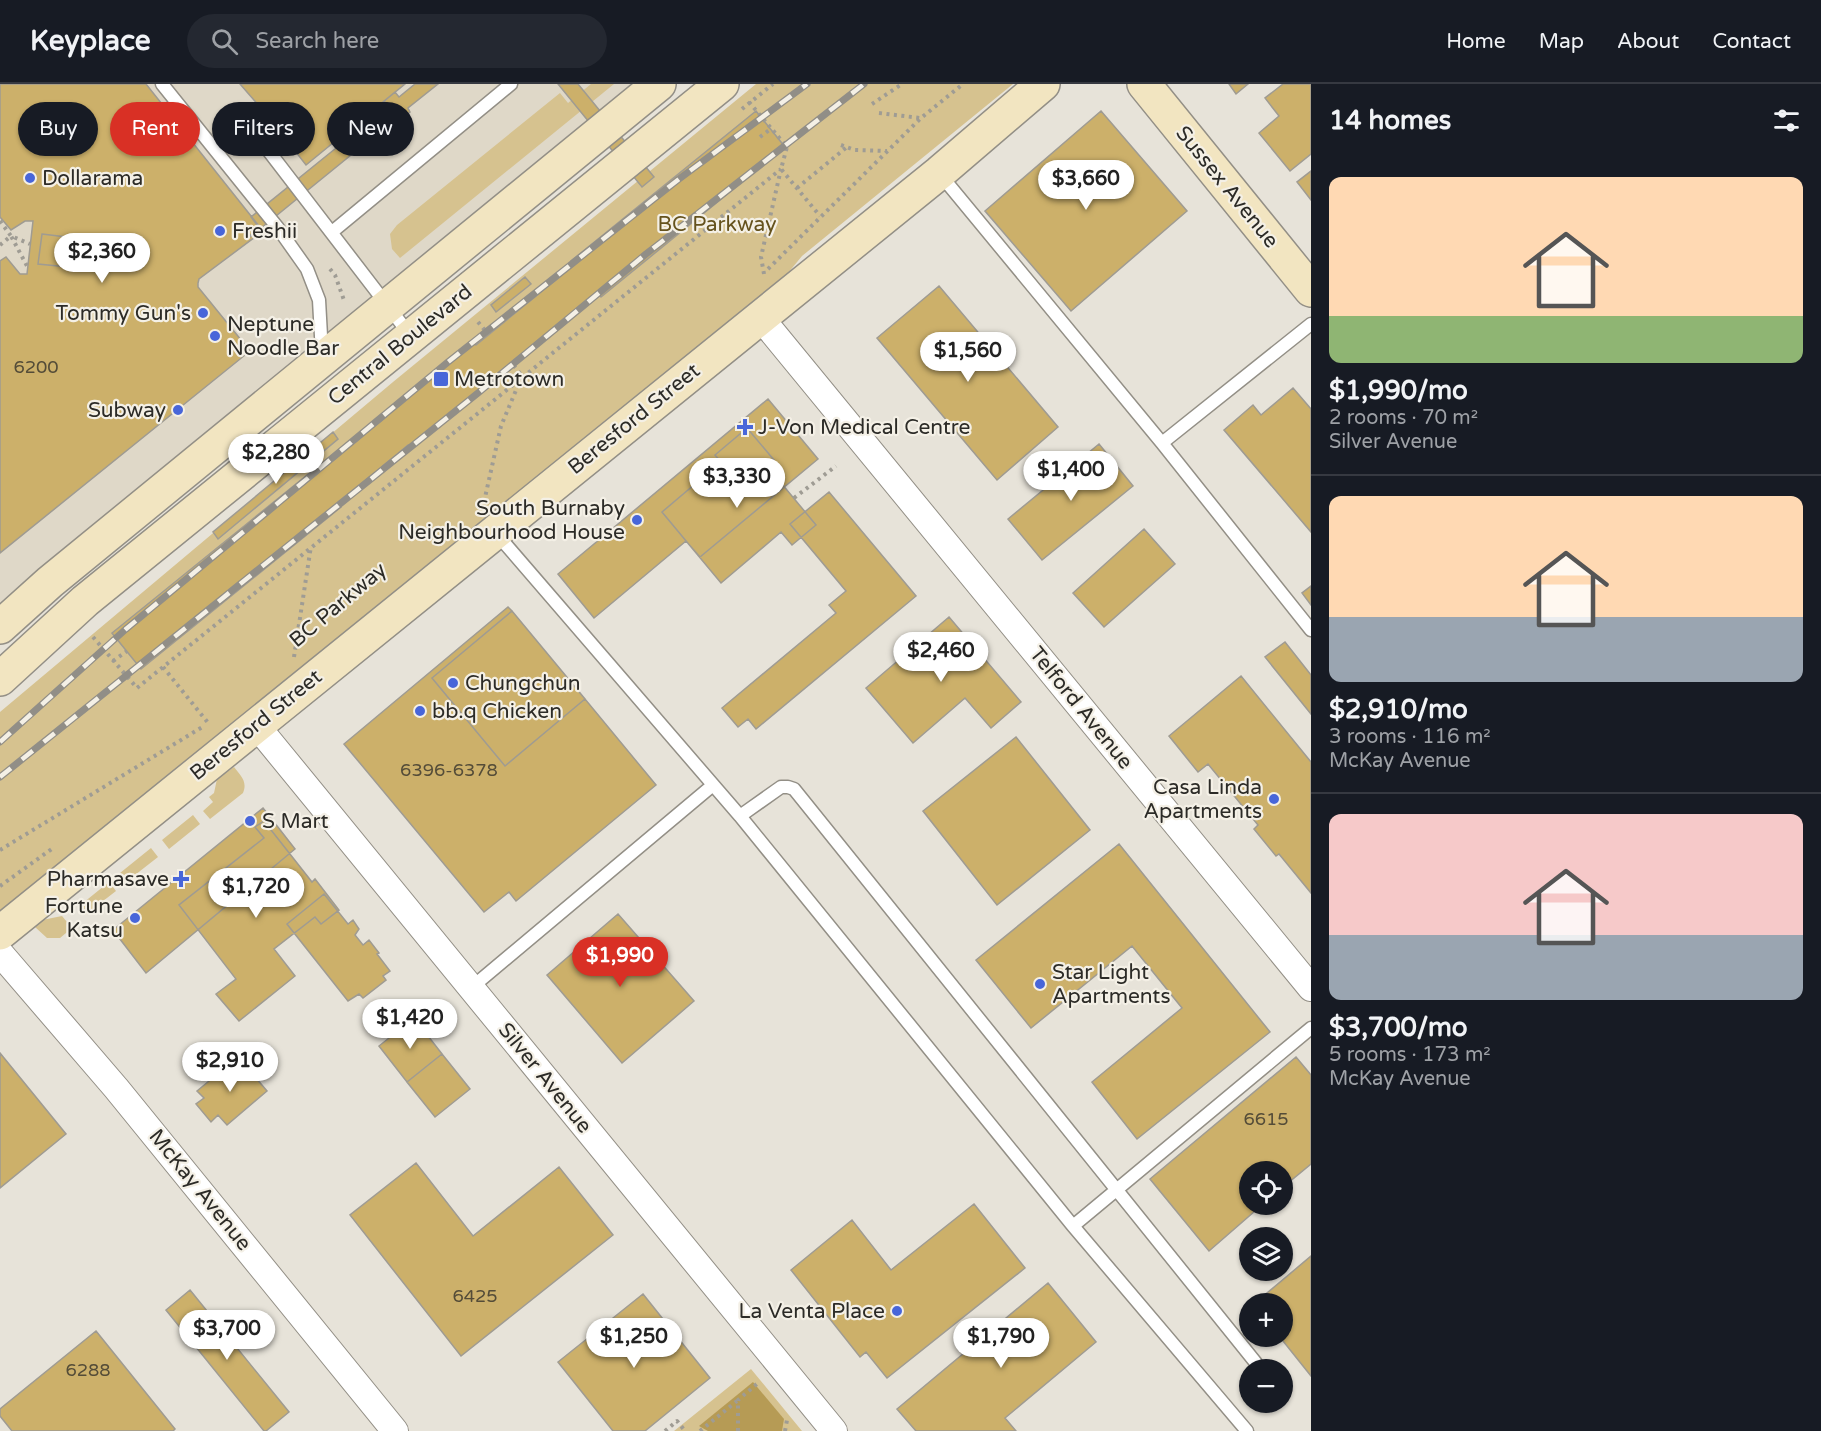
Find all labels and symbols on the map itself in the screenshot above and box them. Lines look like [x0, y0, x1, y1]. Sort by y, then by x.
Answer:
street label: Sussex Avenue [1170, 121, 1284, 253]
pin: $3,660 [1037, 160, 1135, 211]
place label: Dollarama [42, 166, 143, 191]
marker: Dollarama [23, 171, 37, 185]
park label: BC Parkway [658, 212, 776, 237]
place label: Freshii [232, 219, 297, 244]
marker: Freshii [213, 224, 227, 238]
pin: $2,360 [53, 233, 151, 284]
street label: Central Boulevard [323, 279, 477, 411]
place label: Tommy Gun's [55, 301, 191, 326]
marker: Tommy Gun's [196, 306, 210, 320]
place label: Neptune Noodle Bar [227, 312, 339, 361]
marker: Neptune Noodle Bar [208, 329, 222, 343]
pin: $1,560 [919, 332, 1017, 383]
house number: 6200 [13, 356, 59, 378]
street label: Beresford Street [563, 358, 705, 480]
place label: Metrotown [454, 367, 564, 392]
marker: Metrotown [432, 370, 450, 388]
place label: Subway [88, 398, 166, 423]
marker: Subway [171, 403, 185, 417]
place label: J-Von Medical Centre [758, 415, 971, 440]
marker: J-Von Medical Centre [736, 418, 754, 436]
pin: $2,280 [227, 434, 325, 485]
pin: $1,400 [1022, 451, 1120, 502]
pin: $3,330 [688, 458, 786, 509]
place label: South Burnaby Neighbourhood House [398, 496, 625, 545]
marker: South Burnaby Neighbourhood House [630, 513, 644, 527]
street label: BC Parkway [284, 557, 392, 653]
pin: $2,460 [892, 632, 990, 683]
street label: Telford Avenue [1024, 642, 1138, 774]
street label: Beresford Street [185, 664, 327, 786]
place label: Chungchun [465, 671, 581, 696]
marker: Chungchun [446, 676, 460, 690]
place label: bb.q Chicken [432, 699, 562, 724]
marker: bb.q Chicken [413, 704, 427, 718]
house number: 6396-6378 [400, 759, 498, 781]
place label: Casa Linda Apartments [1144, 775, 1262, 824]
marker: Casa Linda Apartments [1267, 792, 1281, 806]
place label: S Mart [262, 809, 329, 834]
marker: S Mart [243, 814, 257, 828]
place label: Pharmasave [47, 867, 169, 892]
pin: $1,720 [207, 868, 305, 919]
marker: Pharmasave [174, 872, 188, 886]
place label: Fortune Katsu [45, 894, 123, 943]
marker: Fortune Katsu [128, 911, 142, 925]
pin: $1,990 [571, 937, 669, 988]
place label: Star Light Apartments [1052, 960, 1170, 1009]
marker: Star Light Apartments [1033, 977, 1047, 991]
pin: $1,420 [361, 999, 459, 1050]
street label: Silver Avenue [493, 1018, 597, 1138]
pin: $2,910 [181, 1042, 279, 1093]
house number: 6615 [1243, 1108, 1289, 1130]
street label: McKay Avenue [143, 1124, 257, 1256]
house number: 6425 [452, 1285, 498, 1307]
place label: La Venta Place [739, 1299, 885, 1324]
marker: La Venta Place [890, 1304, 904, 1318]
pin: $3,700 [178, 1310, 276, 1361]
pin: $1,250 [585, 1318, 683, 1369]
pin: $1,790 [952, 1318, 1050, 1369]
house number: 6288 [65, 1359, 111, 1381]

